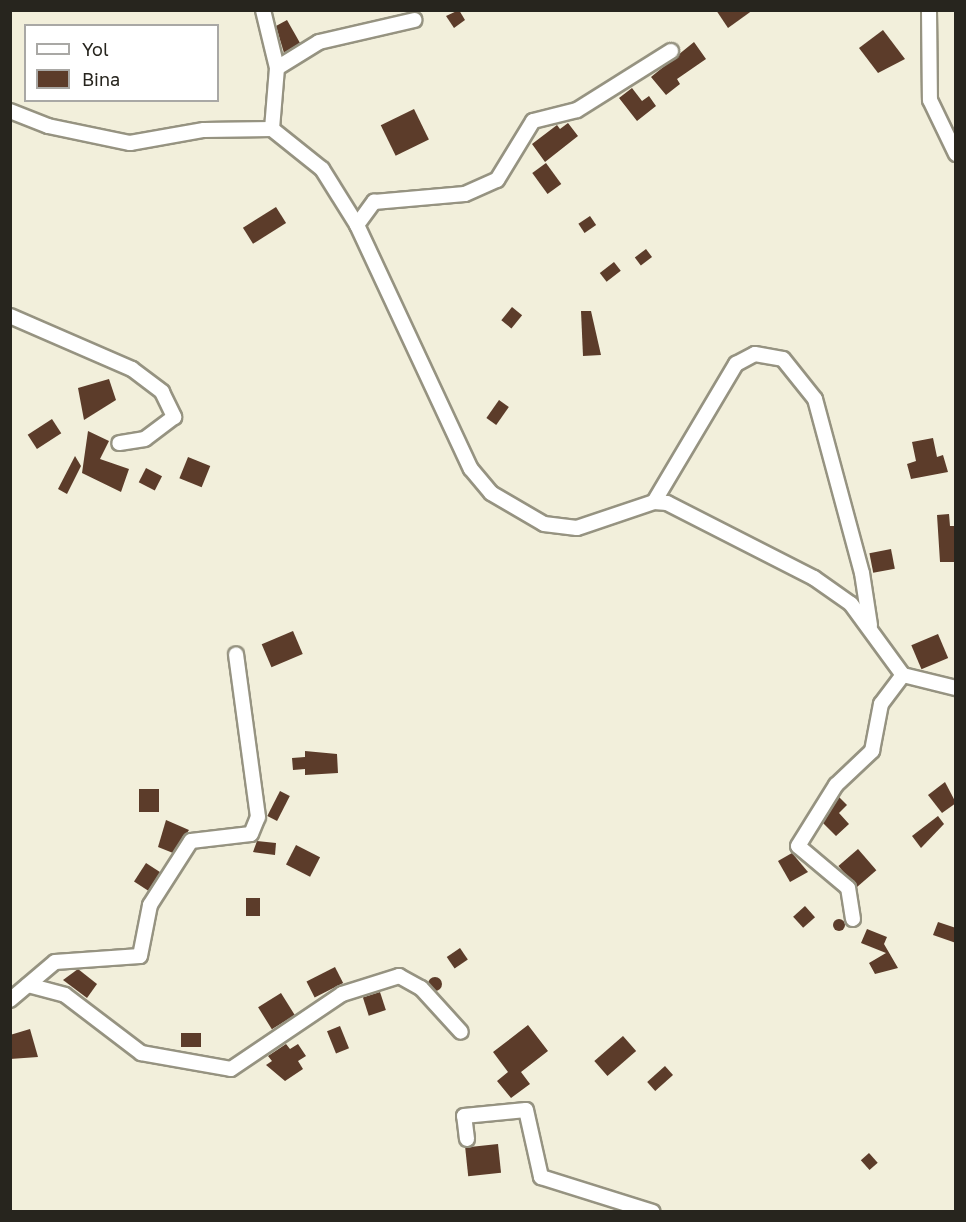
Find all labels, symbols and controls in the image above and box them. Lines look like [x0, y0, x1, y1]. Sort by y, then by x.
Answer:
legend [24, 24, 219, 102]
text: Yol [82, 38, 109, 60]
text: Bina [82, 68, 120, 90]

